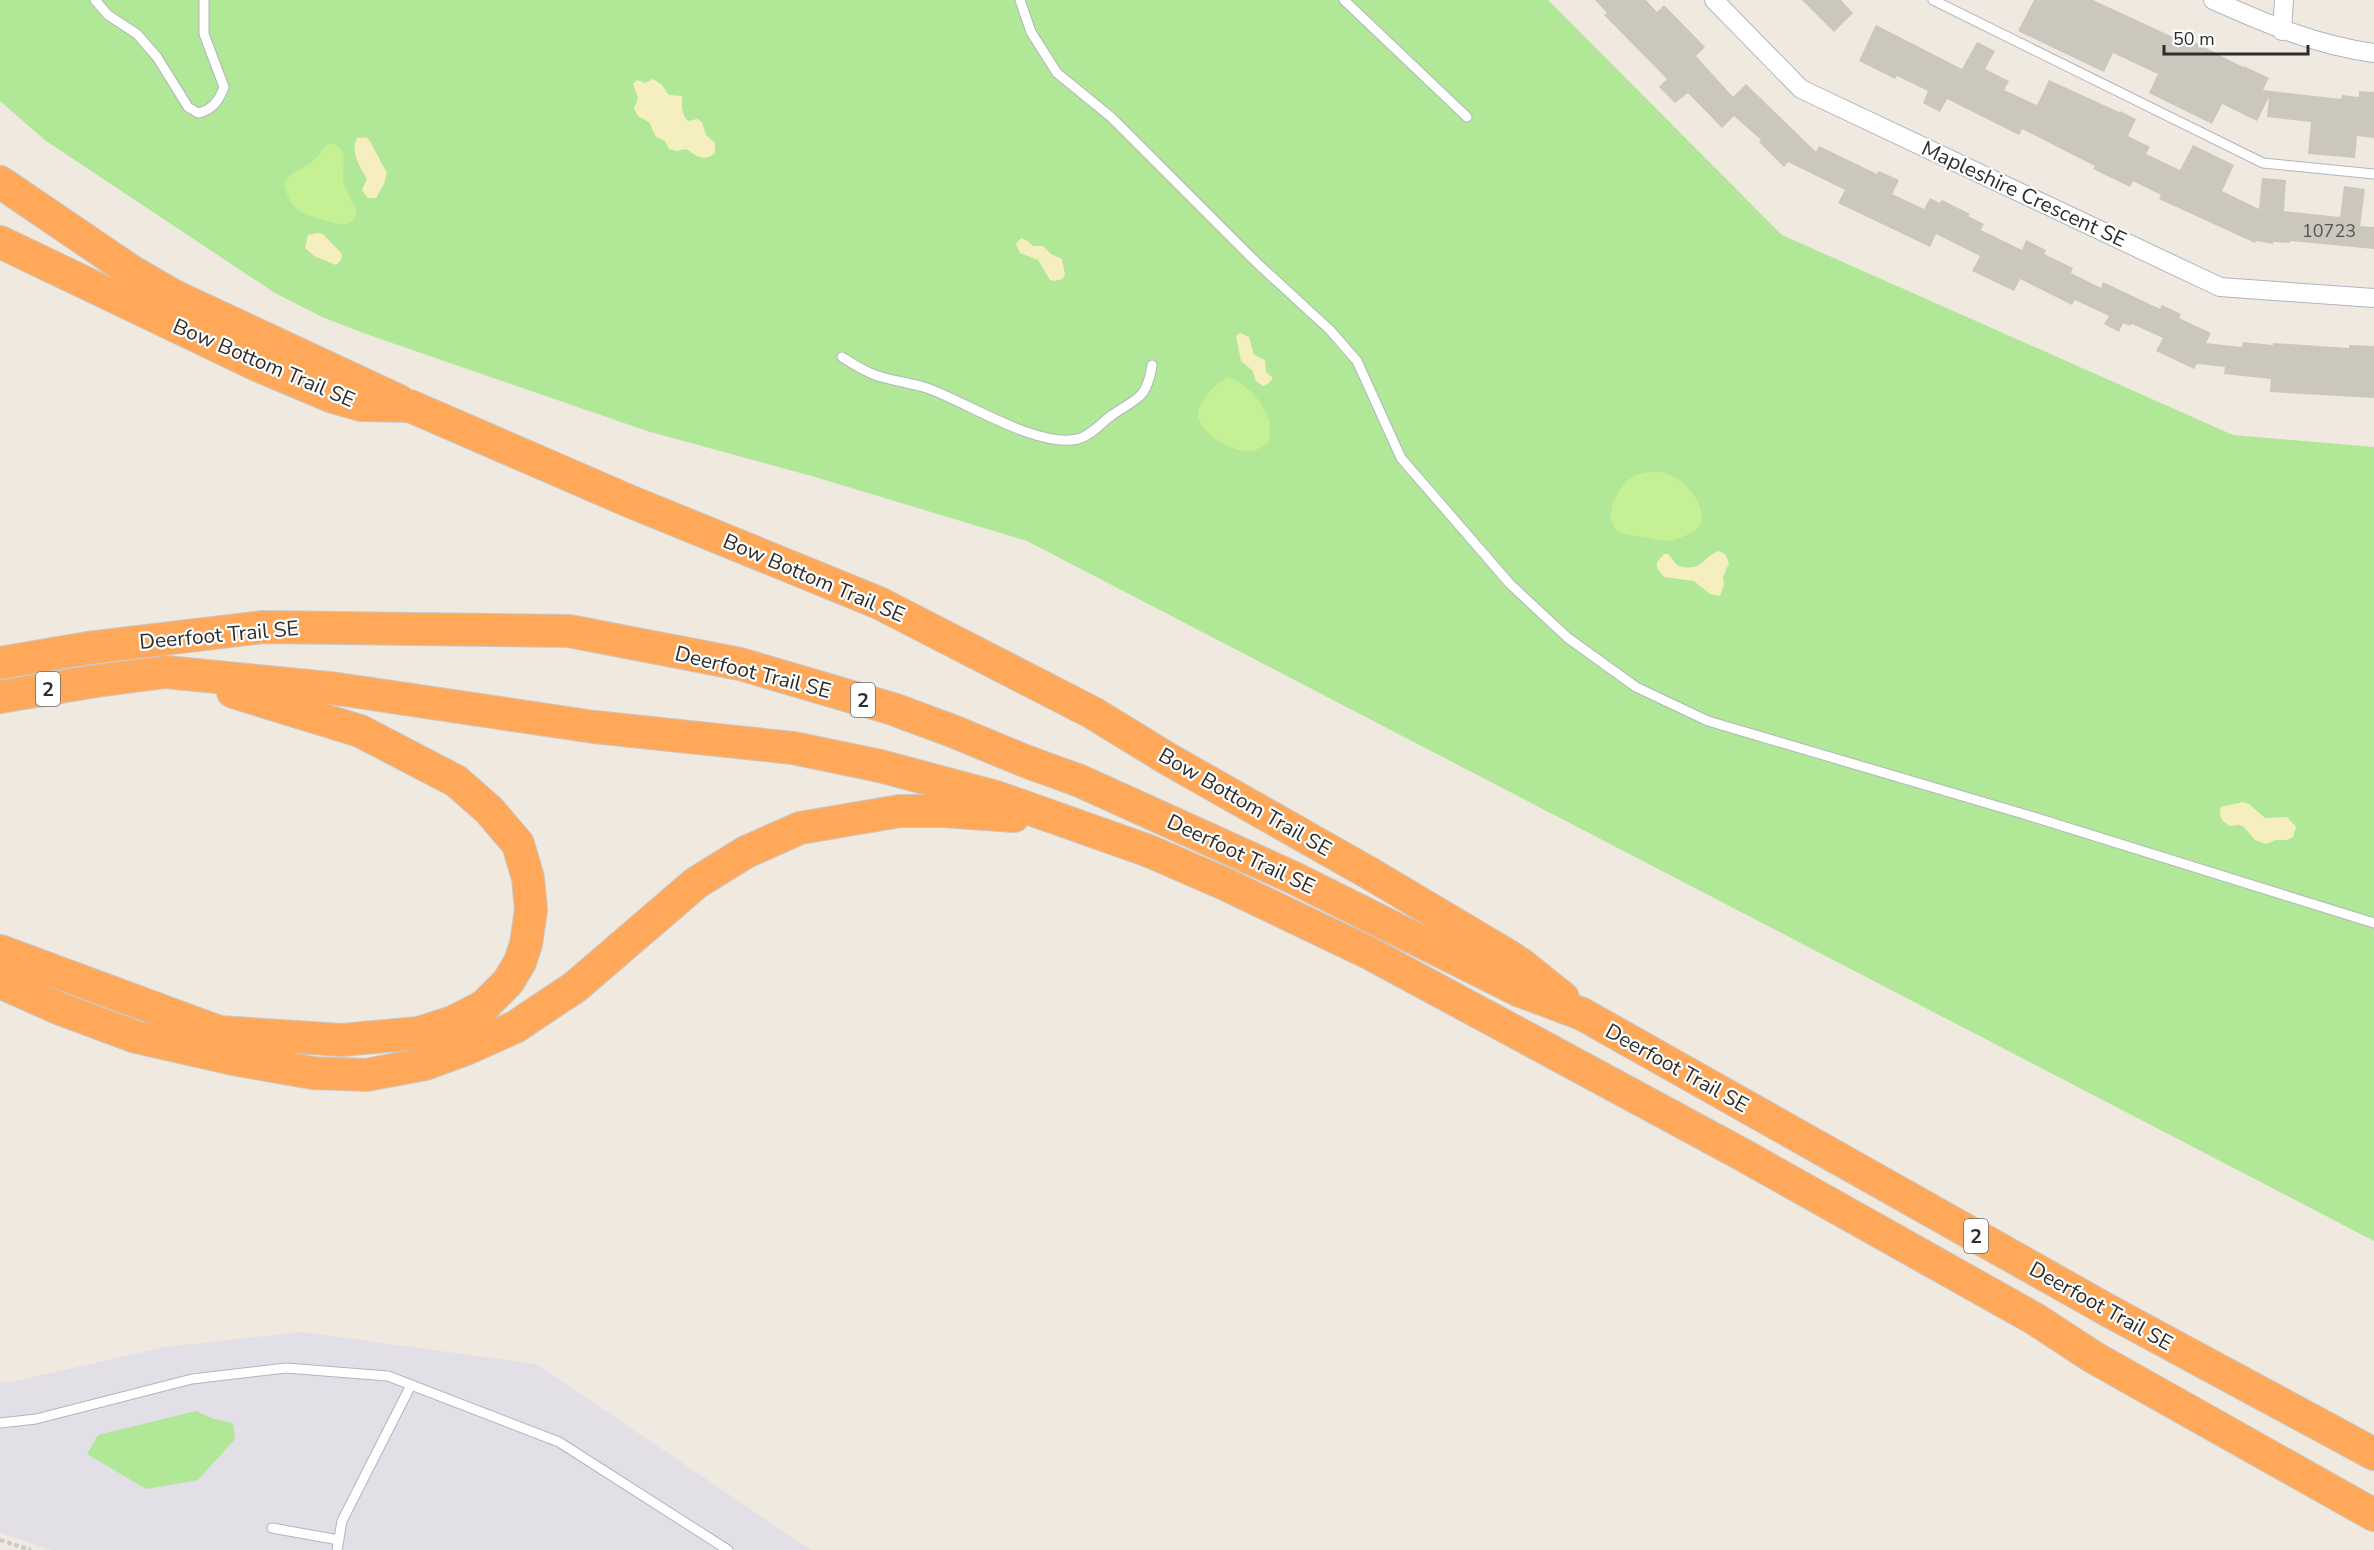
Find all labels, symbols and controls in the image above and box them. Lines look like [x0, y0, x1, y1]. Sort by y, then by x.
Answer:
scale bar [2164, 18, 2308, 56]
text: 50 m [2173, 27, 2215, 51]
street label: Mapleshire Crescent SE [1917, 134, 2131, 254]
house number: 10723 [2302, 219, 2356, 243]
street label: Bow Bottom Trail SE [169, 312, 359, 414]
street label: Bow Bottom Trail SE [719, 527, 909, 629]
street label: Deerfoot Trail SE [138, 614, 300, 656]
street label: Deerfoot Trail SE [672, 639, 834, 705]
road number: 2 [36, 672, 60, 706]
road number: 2 [851, 683, 875, 717]
street label: Bow Bottom Trail SE [1154, 741, 1336, 863]
street label: Deerfoot Trail SE [1163, 808, 1319, 900]
street label: Deerfoot Trail SE [1600, 1017, 1754, 1119]
road number: 2 [1964, 1219, 1988, 1253]
street label: Deerfoot Trail SE [2024, 1255, 2178, 1357]

